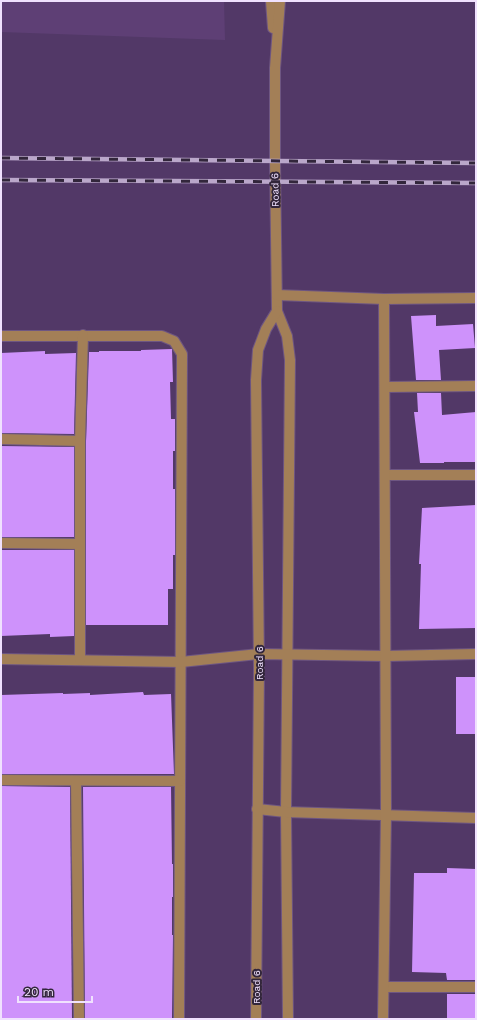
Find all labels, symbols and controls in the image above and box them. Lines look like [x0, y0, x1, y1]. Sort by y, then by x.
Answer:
street label: Road 6 [269, 173, 281, 207]
street label: Road 6 [254, 646, 265, 680]
street label: Road 6 [251, 970, 262, 1004]
scale bar [18, 978, 92, 1004]
text: 20 m [24, 985, 54, 999]

